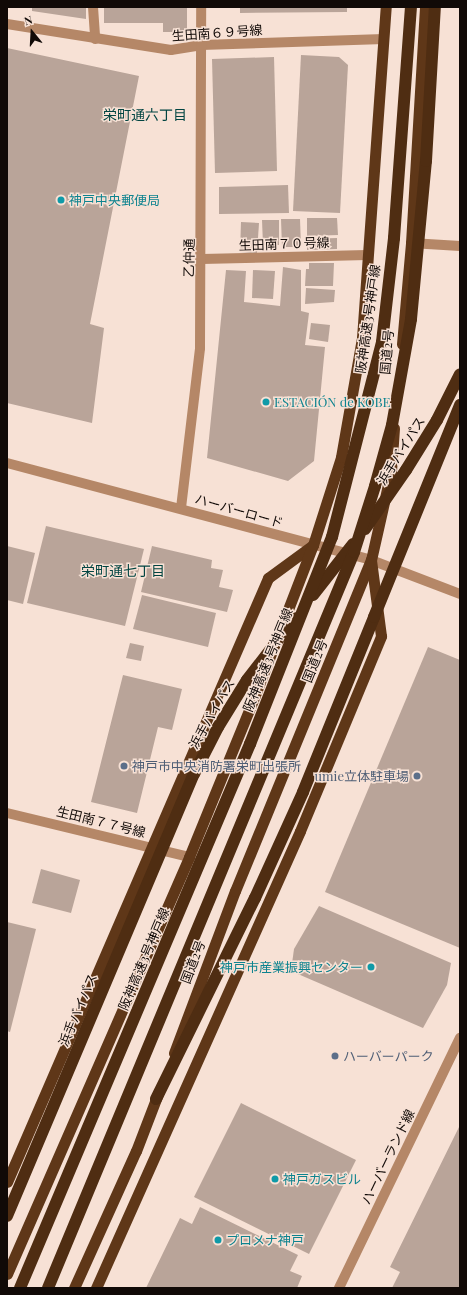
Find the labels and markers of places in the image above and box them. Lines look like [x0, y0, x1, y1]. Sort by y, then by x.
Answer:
place label: 神戸中央郵便局 [69, 192, 160, 208]
marker: 神戸中央郵便局 [56, 195, 66, 205]
place label: ESTACIÓN de KOBE [274, 394, 390, 410]
marker: ESTACIÓN de KOBE [261, 397, 271, 407]
place label: 神戸市中央消防署栄町出張所 [132, 758, 301, 774]
marker: 神戸市中央消防署栄町出張所 [119, 761, 129, 771]
place label: umie立体駐車場 [315, 768, 409, 784]
marker: umie立体駐車場 [412, 771, 422, 781]
place label: 神戸市産業振興センター [220, 959, 363, 975]
marker: 神戸市産業振興センター [366, 962, 376, 972]
place label: ハーバーパーク [343, 1048, 434, 1064]
marker: ハーバーパーク [330, 1051, 340, 1061]
place label: 神戸ガスビル [283, 1171, 361, 1187]
marker: 神戸ガスビル [270, 1174, 280, 1184]
place label: プロメナ神戸 [226, 1232, 304, 1248]
marker: プロメナ神戸 [213, 1235, 223, 1245]

